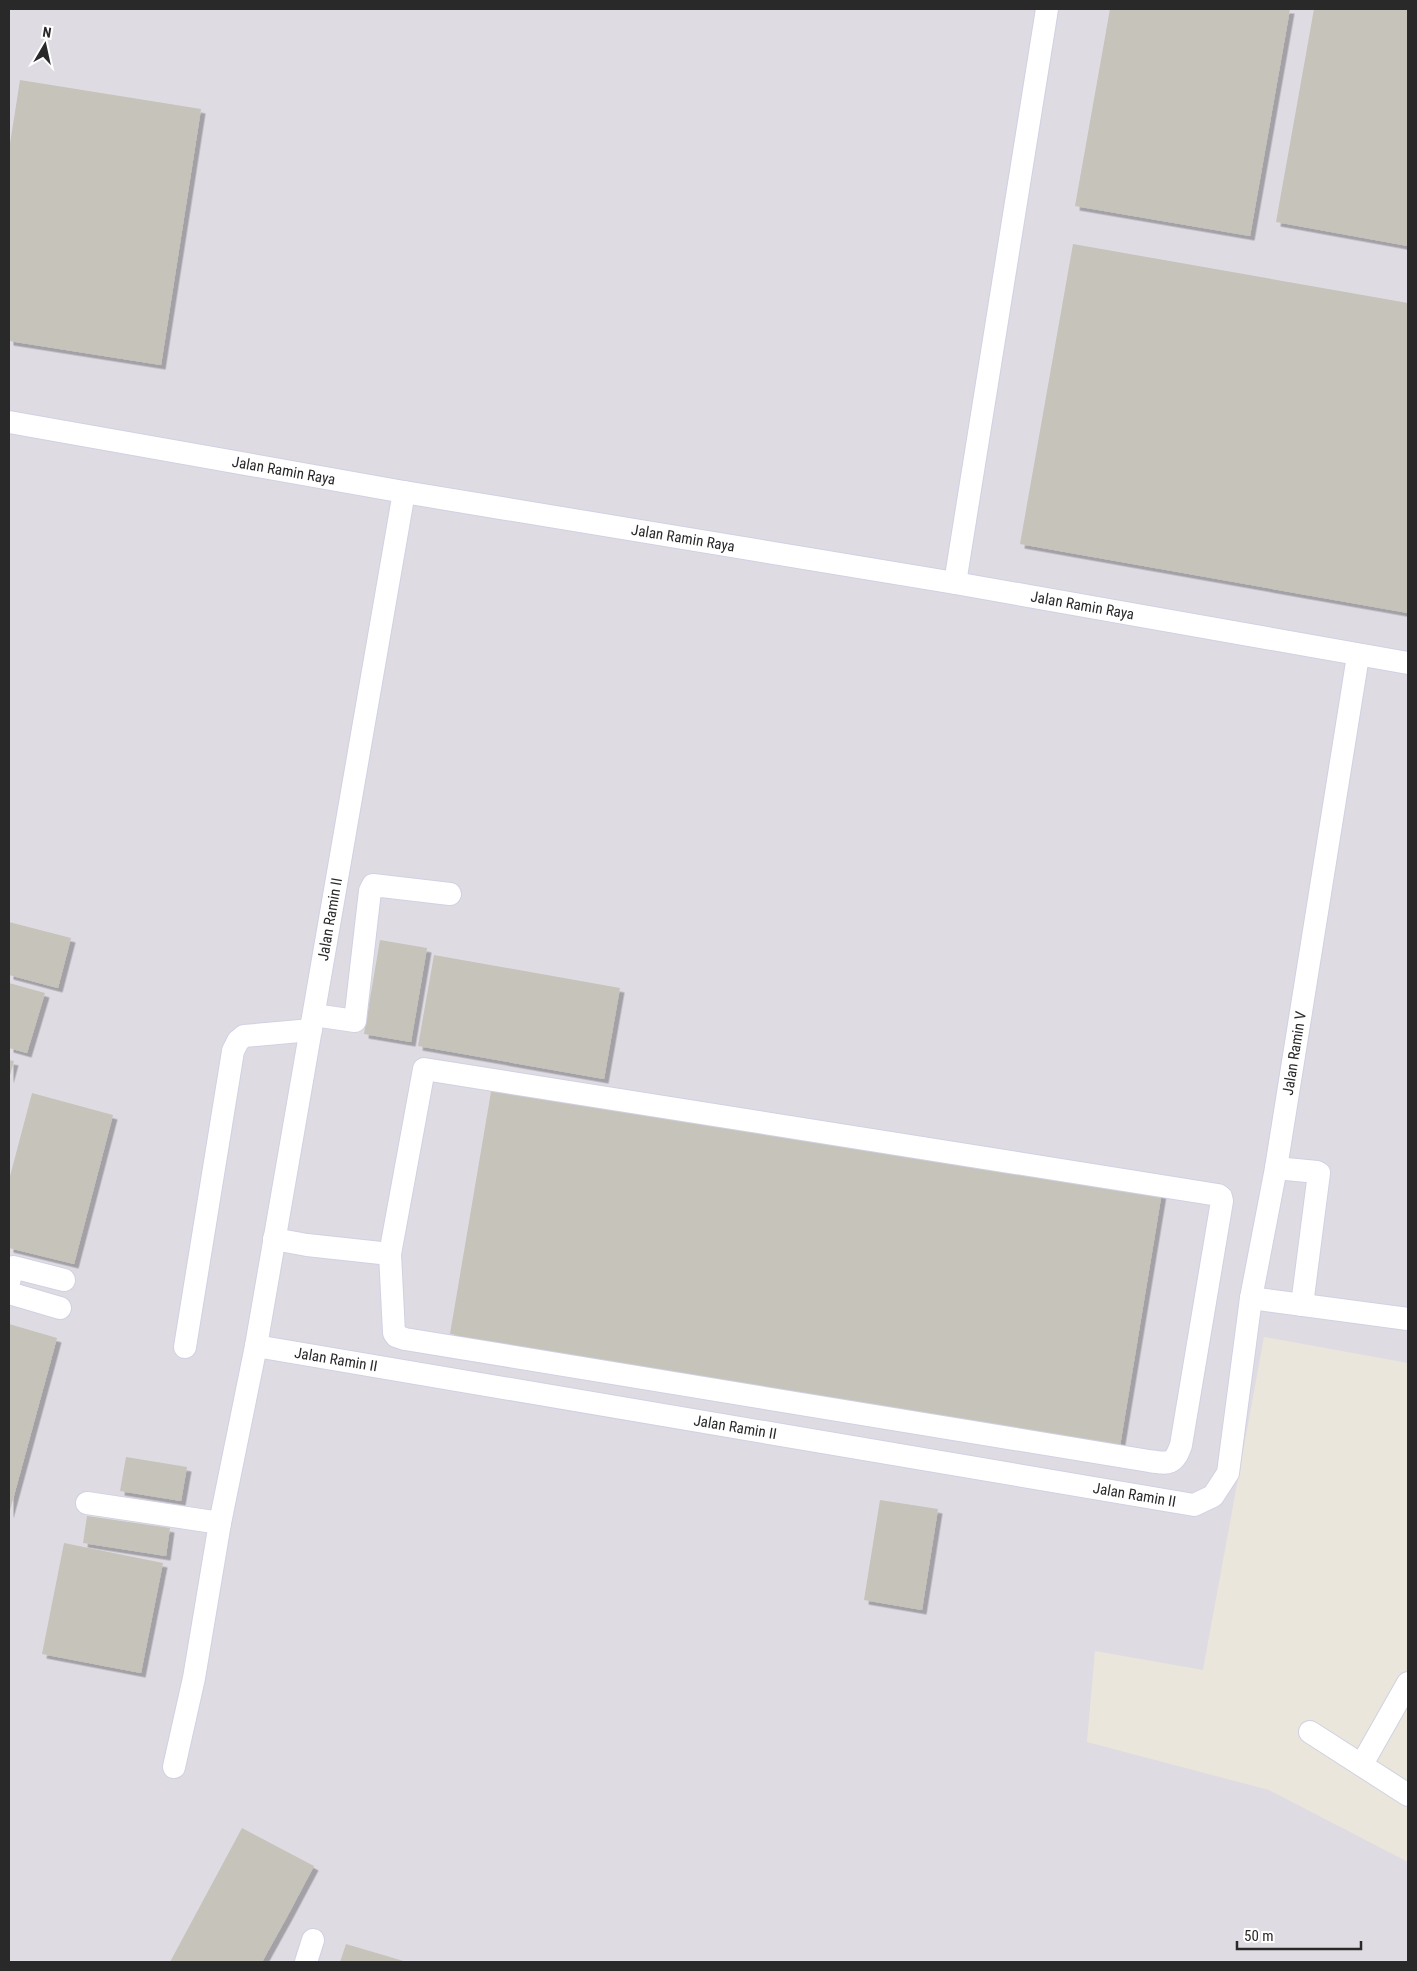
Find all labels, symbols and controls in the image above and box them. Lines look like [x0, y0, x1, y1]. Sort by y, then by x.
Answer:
north arrow [20, 20, 70, 70]
text: N [42, 24, 53, 41]
street label: Jalan Ramin Raya [231, 453, 337, 489]
street label: Jalan Ramin Raya [630, 521, 736, 556]
street label: Jalan Ramin Raya [1029, 588, 1136, 623]
street label: Jalan Ramin II [314, 876, 346, 962]
street label: Jalan Ramin V [1279, 1009, 1310, 1097]
street label: Jalan Ramin II [293, 1344, 379, 1375]
street label: Jalan Ramin II [692, 1411, 778, 1443]
street label: Jalan Ramin II [1092, 1479, 1177, 1511]
scale bar [1237, 1918, 1361, 1950]
text: 50 m [1244, 1927, 1274, 1945]

